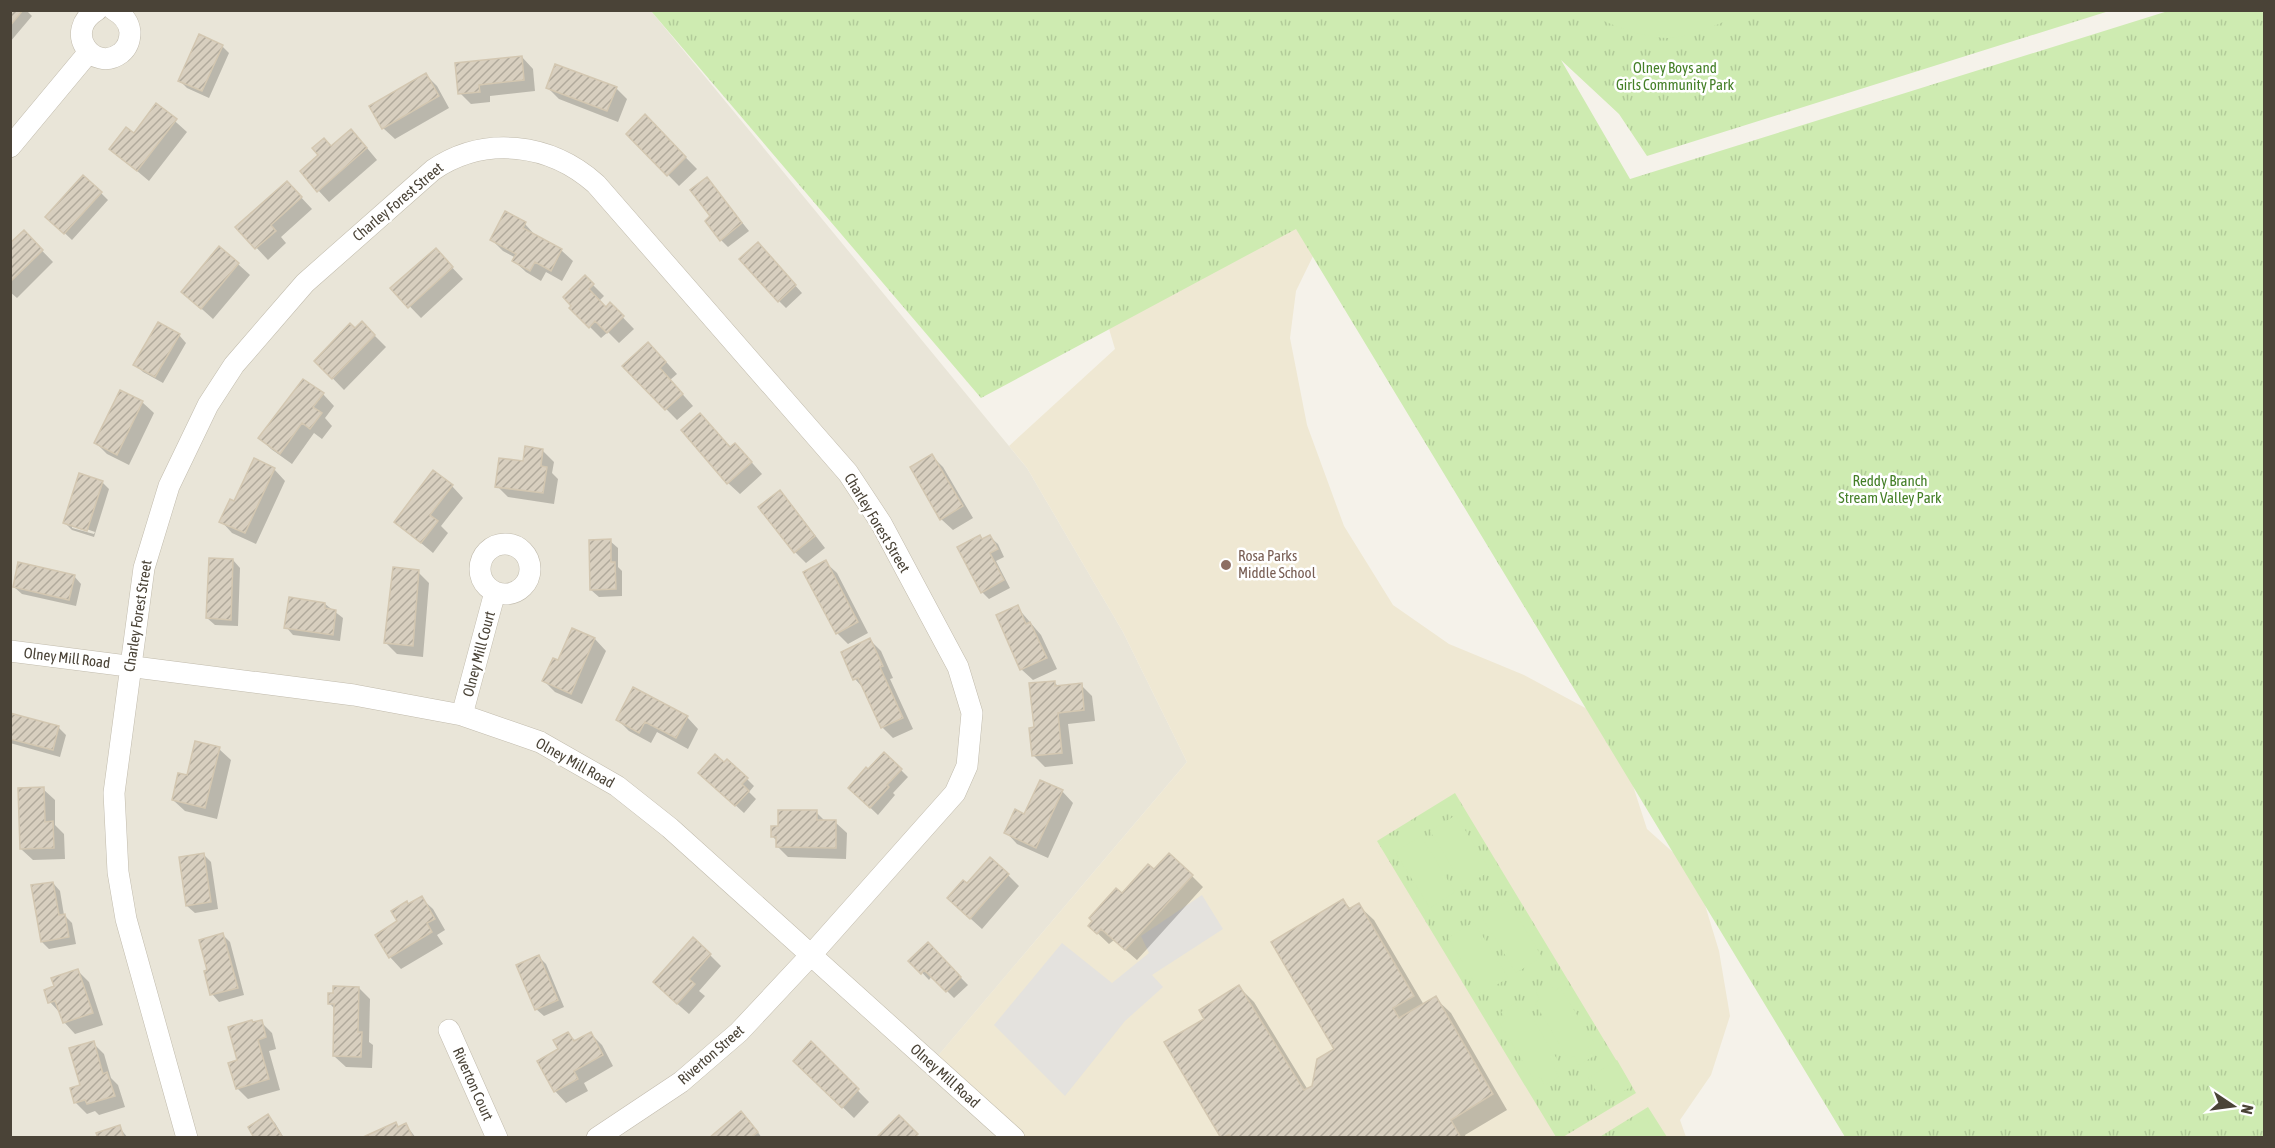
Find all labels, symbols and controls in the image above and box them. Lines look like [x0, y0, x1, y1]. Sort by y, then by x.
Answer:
park label: Olney Boys and Girls Community Park [1616, 59, 1734, 93]
street label: Charley Forest Street [349, 159, 446, 244]
street label: Charley Forest Street [841, 470, 914, 575]
park label: Reddy Branch Stream Valley Park [1838, 472, 1942, 506]
place label: Rosa Parks Middle School [1238, 547, 1316, 581]
marker: Rosa Parks Middle School [1219, 558, 1233, 572]
street label: Charley Forest Street [120, 559, 155, 673]
street label: Olney Mill Court [459, 609, 498, 699]
street label: Olney Mill Road [23, 644, 111, 671]
street label: Olney Mill Road [533, 734, 617, 791]
street label: Riverton Street [674, 1021, 747, 1088]
street label: Olney Mill Road [907, 1040, 983, 1111]
street label: Riverton Court [450, 1045, 497, 1123]
north arrow [2203, 1076, 2263, 1136]
text: N [2238, 1103, 2257, 1116]

